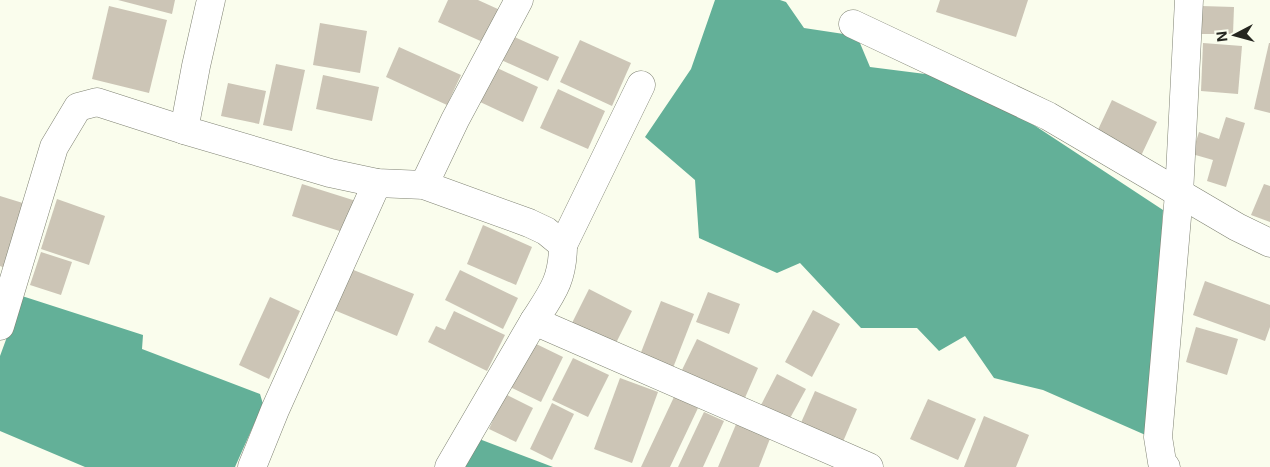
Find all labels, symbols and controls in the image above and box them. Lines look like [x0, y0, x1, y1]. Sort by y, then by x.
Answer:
north arrow [1210, 10, 1260, 60]
text: N [1213, 30, 1231, 43]

